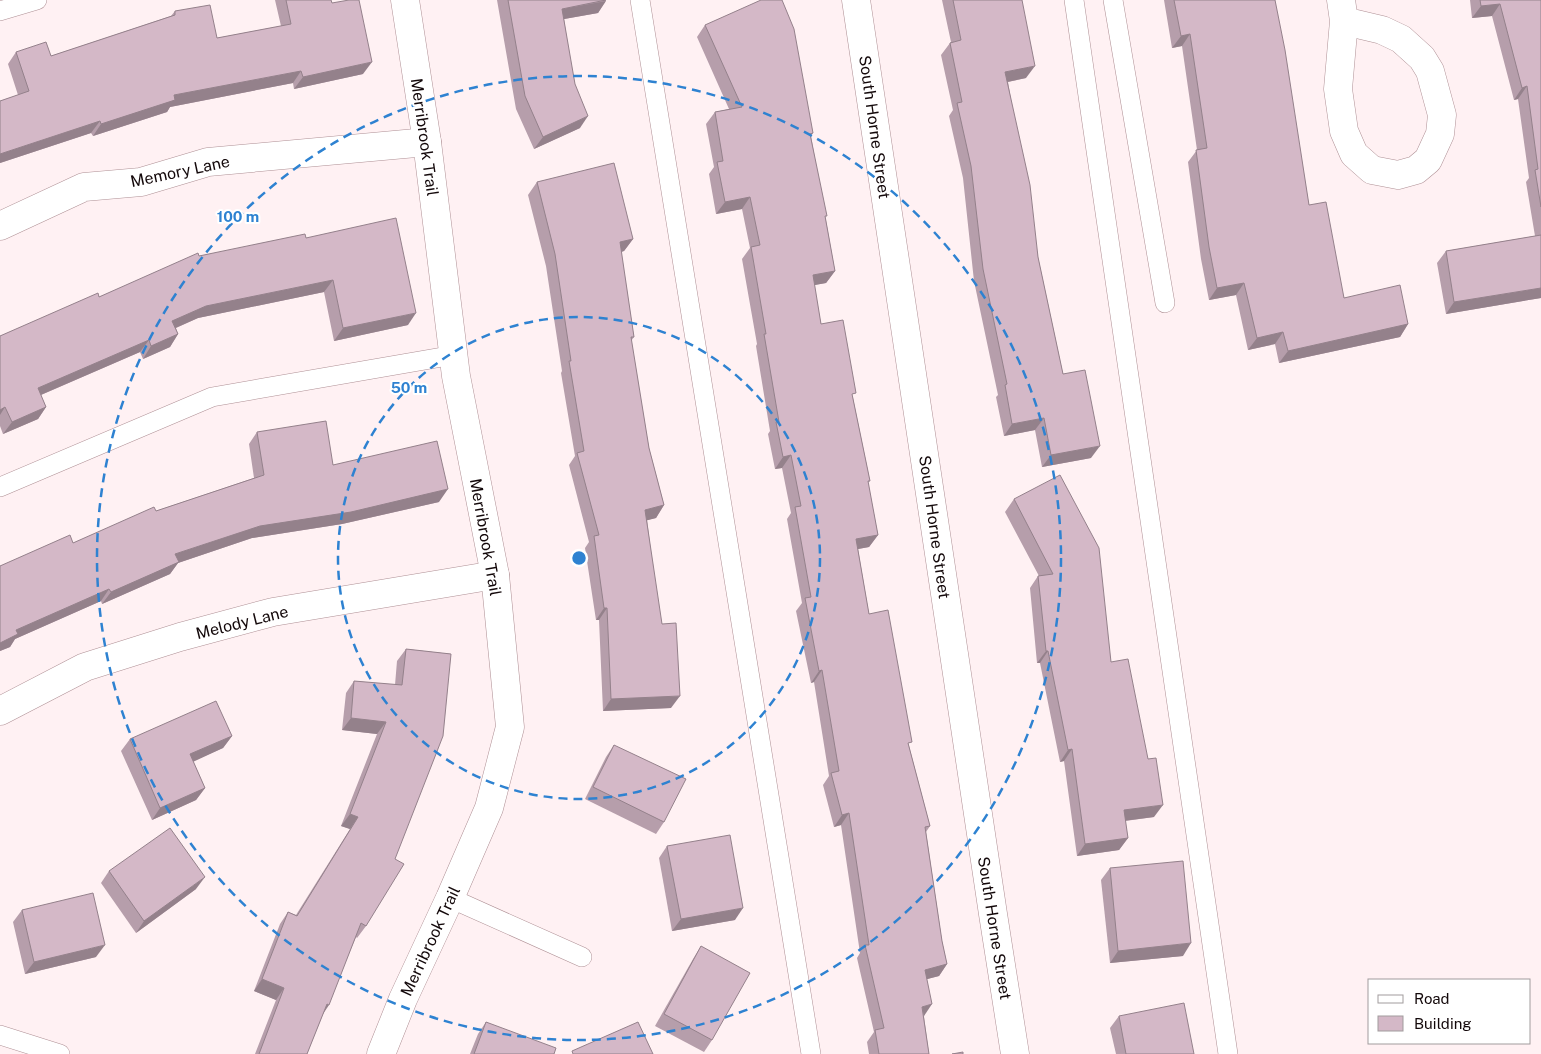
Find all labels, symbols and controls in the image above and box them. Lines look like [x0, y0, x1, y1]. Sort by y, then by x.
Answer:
street label: South Horne Street [855, 54, 894, 200]
street label: Merribrook Trail [407, 77, 442, 197]
street label: Memory Lane [129, 152, 231, 191]
text: 100 m [217, 208, 259, 225]
text: 50 m [391, 379, 427, 396]
street label: South Horne Street [915, 454, 954, 600]
street label: Merribrook Trail [466, 477, 505, 597]
centre of rings [570, 549, 588, 567]
street label: Melody Lane [194, 602, 290, 643]
street label: South Horne Street [974, 855, 1015, 1001]
street label: Merribrook Trail [397, 883, 464, 999]
legend [1368, 979, 1531, 1044]
text: Road [1414, 990, 1450, 1007]
text: Building [1414, 1015, 1472, 1032]

